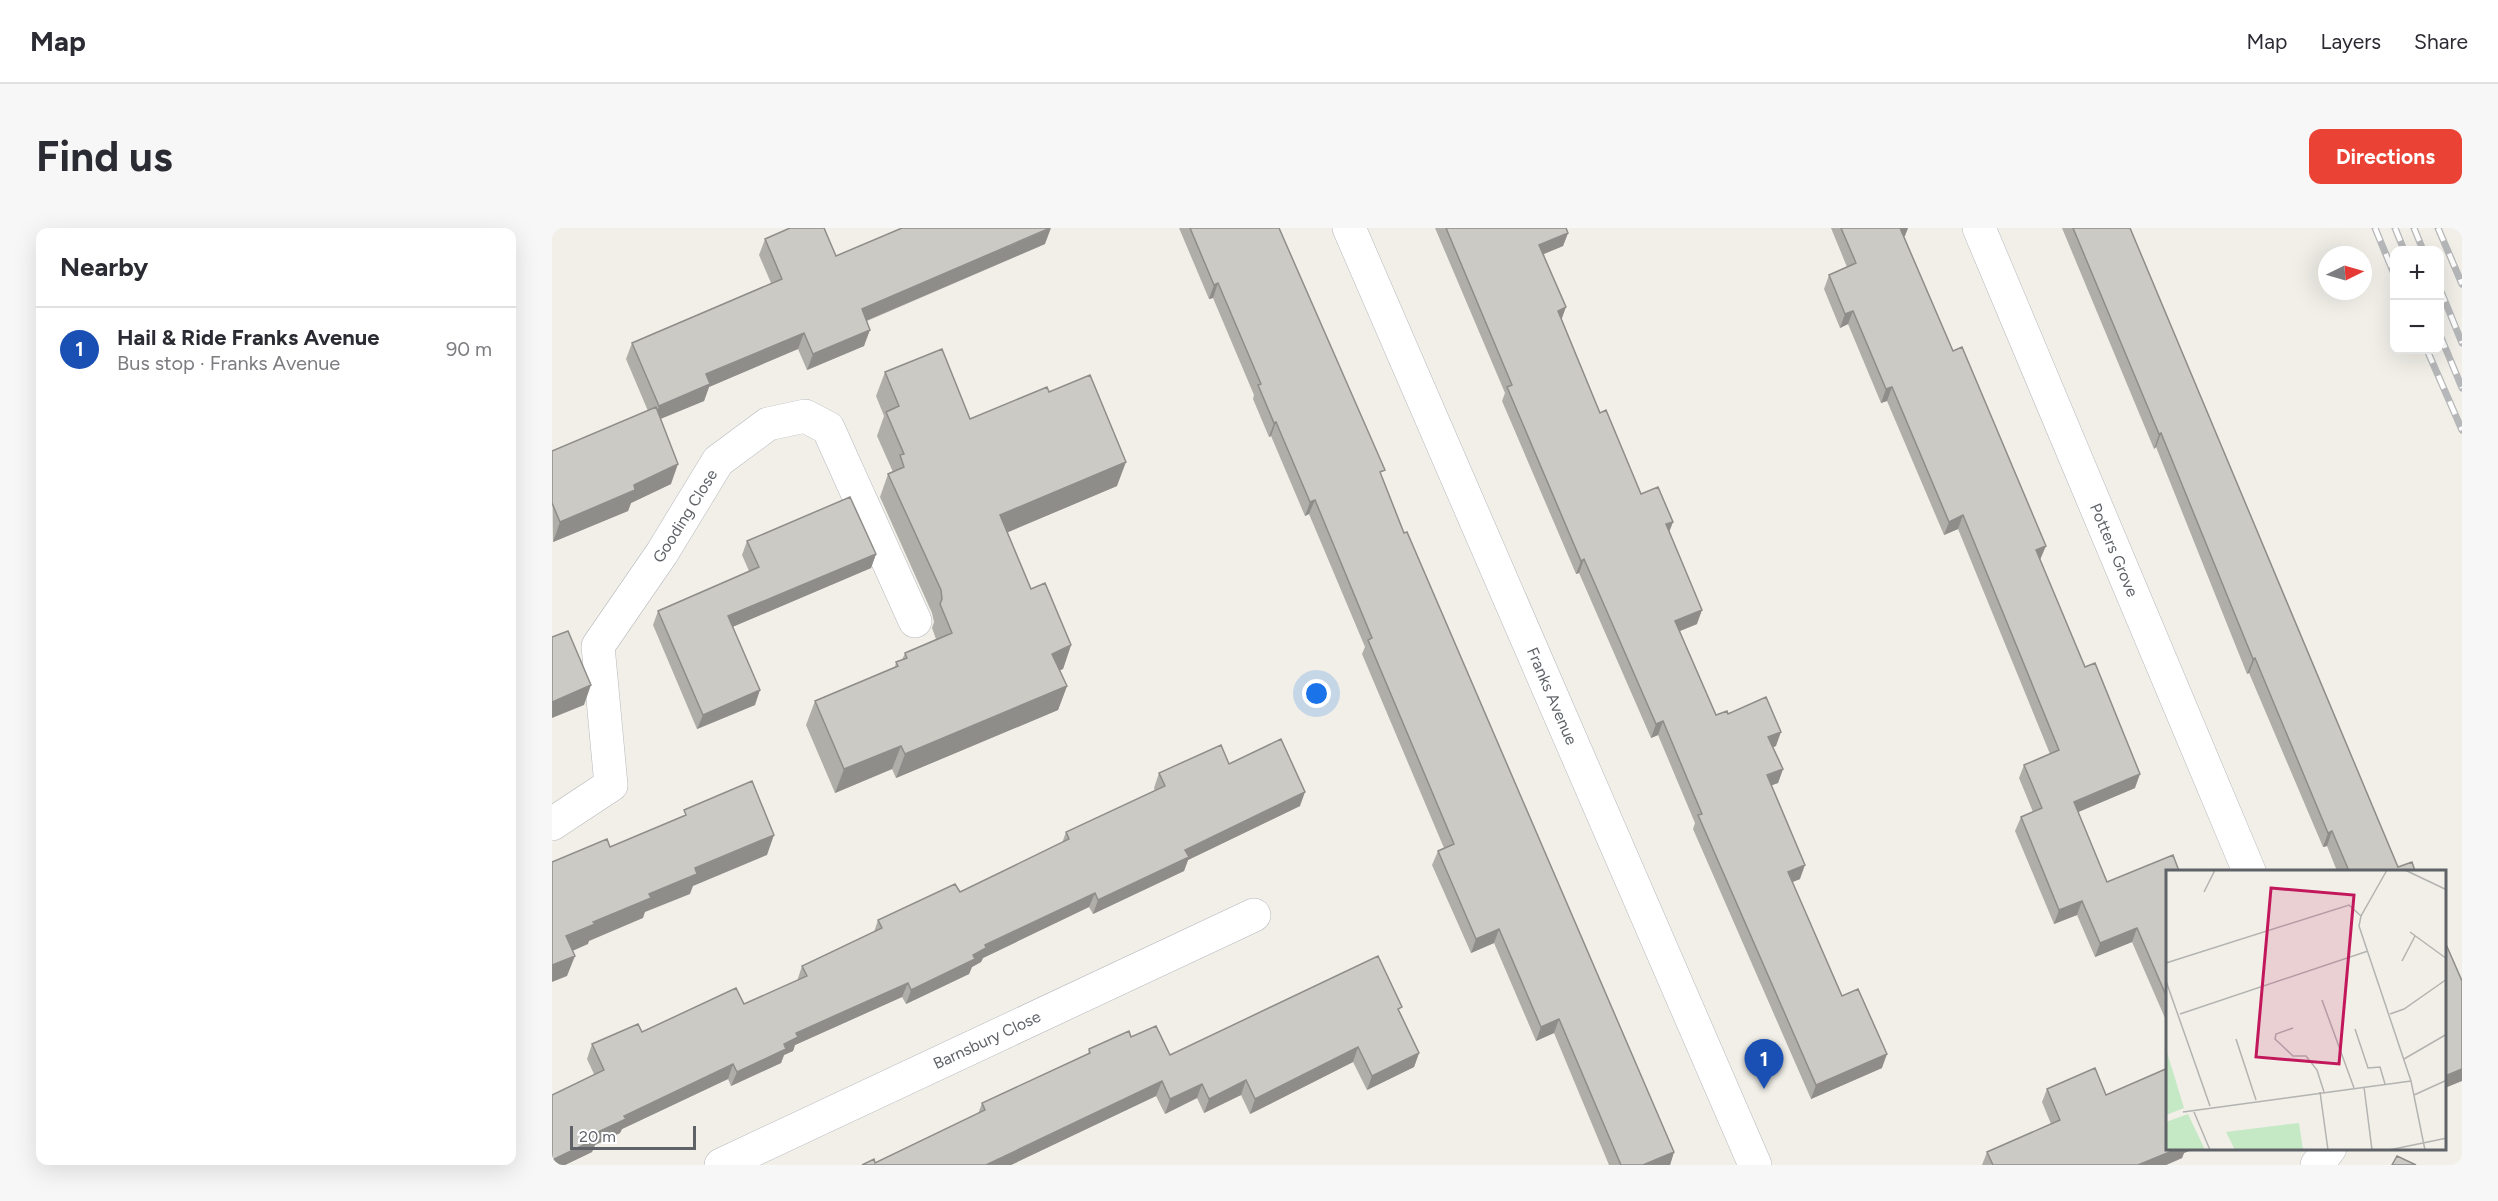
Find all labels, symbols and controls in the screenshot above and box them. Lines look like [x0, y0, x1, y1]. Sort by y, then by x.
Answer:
text: Map [30, 24, 86, 58]
text: Map [2247, 29, 2287, 54]
text: Layers [2320, 29, 2381, 54]
text: Share [2414, 29, 2468, 54]
button: Directions [2309, 129, 2462, 184]
text: Find us [36, 131, 173, 182]
north arrow [2318, 246, 2372, 300]
map controls [2390, 246, 2444, 354]
button: + [2390, 246, 2444, 300]
text: Nearby [60, 251, 148, 283]
button: − [2390, 300, 2444, 354]
text: Hail & Ride Franks Avenue [117, 324, 379, 351]
text: 1 [75, 337, 84, 361]
text: 90 m [446, 337, 492, 361]
text: Bus stop · Franks Avenue [117, 351, 340, 375]
street label: Gooding Close [649, 466, 721, 566]
street label: Potters Grove [2086, 500, 2142, 600]
street label: Franks Avenue [1523, 644, 1581, 748]
your location [1302, 679, 1331, 708]
inset map [2166, 870, 2447, 1150]
street label: Barnsbury Close [930, 1007, 1044, 1073]
pin: 1 [1744, 1040, 1784, 1089]
scale bar [570, 1123, 696, 1150]
text: 20 m [579, 1127, 616, 1146]

